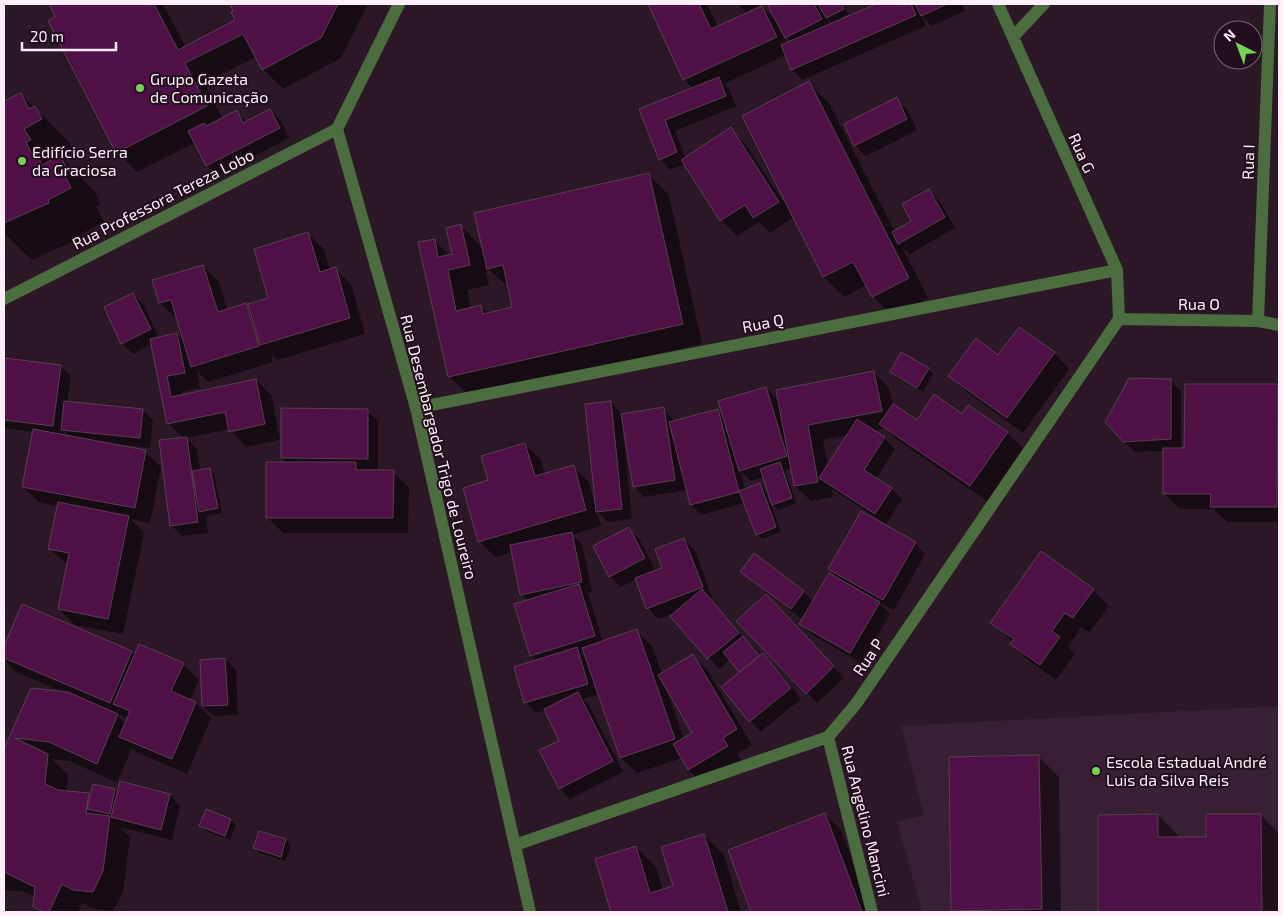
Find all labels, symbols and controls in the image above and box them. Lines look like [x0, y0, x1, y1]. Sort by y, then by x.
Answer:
scale bar [22, 20, 116, 52]
north arrow [1213, 20, 1263, 70]
text: N [1220, 25, 1238, 45]
text: 20 m [30, 27, 64, 45]
place label: Grupo Gazeta de Comunicação [150, 69, 268, 107]
marker: Grupo Gazeta de Comunicação [134, 82, 146, 94]
street label: Rua G [1065, 130, 1100, 176]
place label: Edifício Serra da Graciosa [32, 142, 128, 179]
street label: Rua Professora Tereza Lobo [69, 144, 257, 253]
street label: Rua I [1237, 144, 1258, 180]
marker: Edifício Serra da Graciosa [16, 155, 28, 167]
street label: Rua O [1178, 294, 1220, 313]
street label: Rua Q [740, 309, 786, 337]
street label: Rua Desembargador Trigo de Loureiro [397, 312, 482, 581]
street label: Rua P [848, 634, 887, 679]
street label: Rua Angelino Mancini [838, 743, 895, 899]
place label: Escola Estadual André Luis da Silva Reis [1106, 752, 1267, 789]
marker: Escola Estadual André Luis da Silva Reis [1090, 765, 1102, 777]

